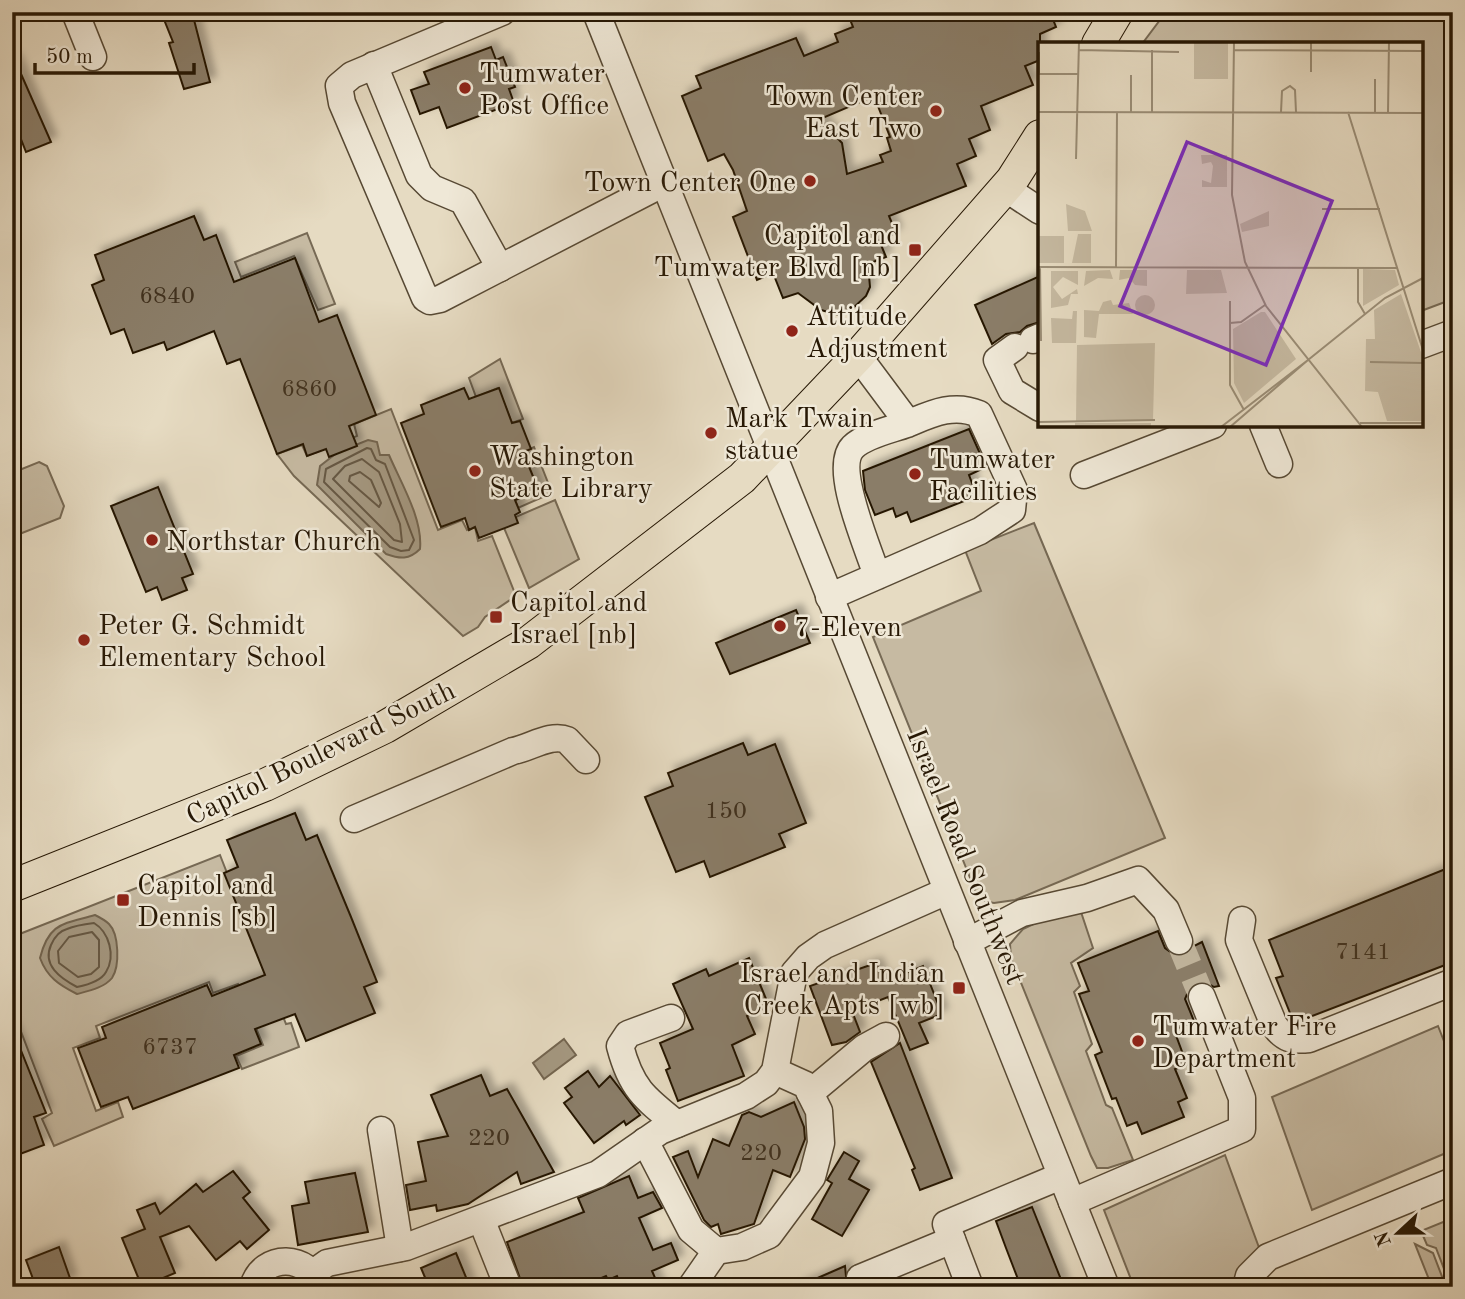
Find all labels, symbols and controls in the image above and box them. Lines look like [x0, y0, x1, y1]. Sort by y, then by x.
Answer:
scale bar [35, 32, 194, 76]
inset map [1038, 42, 1423, 427]
text: 50 m [46, 47, 93, 68]
place label: Tumwater Post Office [479, 61, 609, 121]
marker: Tumwater Post Office [457, 80, 473, 96]
place label: Town Center East Two [765, 84, 922, 144]
marker: Town Center East Two [928, 103, 944, 119]
place label: Town Center One [583, 170, 796, 198]
marker: Town Center One [802, 173, 818, 189]
place label: Capitol and Tumwater Blvd [nb] [654, 223, 901, 283]
marker: Capitol and Tumwater Blvd [nb] [907, 242, 923, 258]
house number: 6840 [139, 285, 195, 309]
place label: Attitude Adjustment [806, 304, 948, 364]
marker: Attitude Adjustment [784, 323, 800, 339]
house number: 6860 [281, 378, 337, 402]
place label: Mark Twain statue [725, 406, 874, 466]
marker: Mark Twain statue [703, 425, 719, 441]
place label: Washington State Library [489, 444, 653, 504]
place label: Tumwater Facilities [929, 447, 1055, 507]
marker: Washington State Library [467, 463, 483, 479]
marker: Tumwater Facilities [907, 466, 923, 482]
place label: Northstar Church [166, 529, 381, 557]
marker: Northstar Church [144, 532, 160, 548]
place label: Capitol and Israel [nb] [510, 590, 647, 650]
marker: Capitol and Israel [nb] [488, 609, 504, 625]
place label: Peter G. Schmidt Elementary School [98, 613, 326, 673]
place label: 7-Eleven [794, 615, 902, 643]
marker: 7-Eleven [772, 618, 788, 634]
marker: Peter G. Schmidt Elementary School [76, 632, 92, 648]
street label: Capitol Boulevard South [182, 677, 460, 832]
street label: Israel Road Southwest [900, 725, 1028, 989]
house number: 150 [705, 800, 747, 824]
place label: Capitol and Dennis [sb] [137, 873, 277, 933]
marker: Capitol and Dennis [sb] [115, 892, 131, 908]
house number: 7141 [1335, 941, 1391, 965]
place label: Israel and Indian Creek Apts [wb] [740, 961, 945, 1021]
marker: Israel and Indian Creek Apts [wb] [951, 980, 967, 996]
place label: Tumwater Fire Department [1152, 1014, 1337, 1074]
marker: Tumwater Fire Department [1130, 1033, 1146, 1049]
house number: 6737 [142, 1036, 198, 1060]
house number: 220 [468, 1127, 510, 1151]
house number: 220 [740, 1142, 782, 1166]
north arrow [1364, 1198, 1434, 1268]
text: N [1373, 1228, 1396, 1249]

